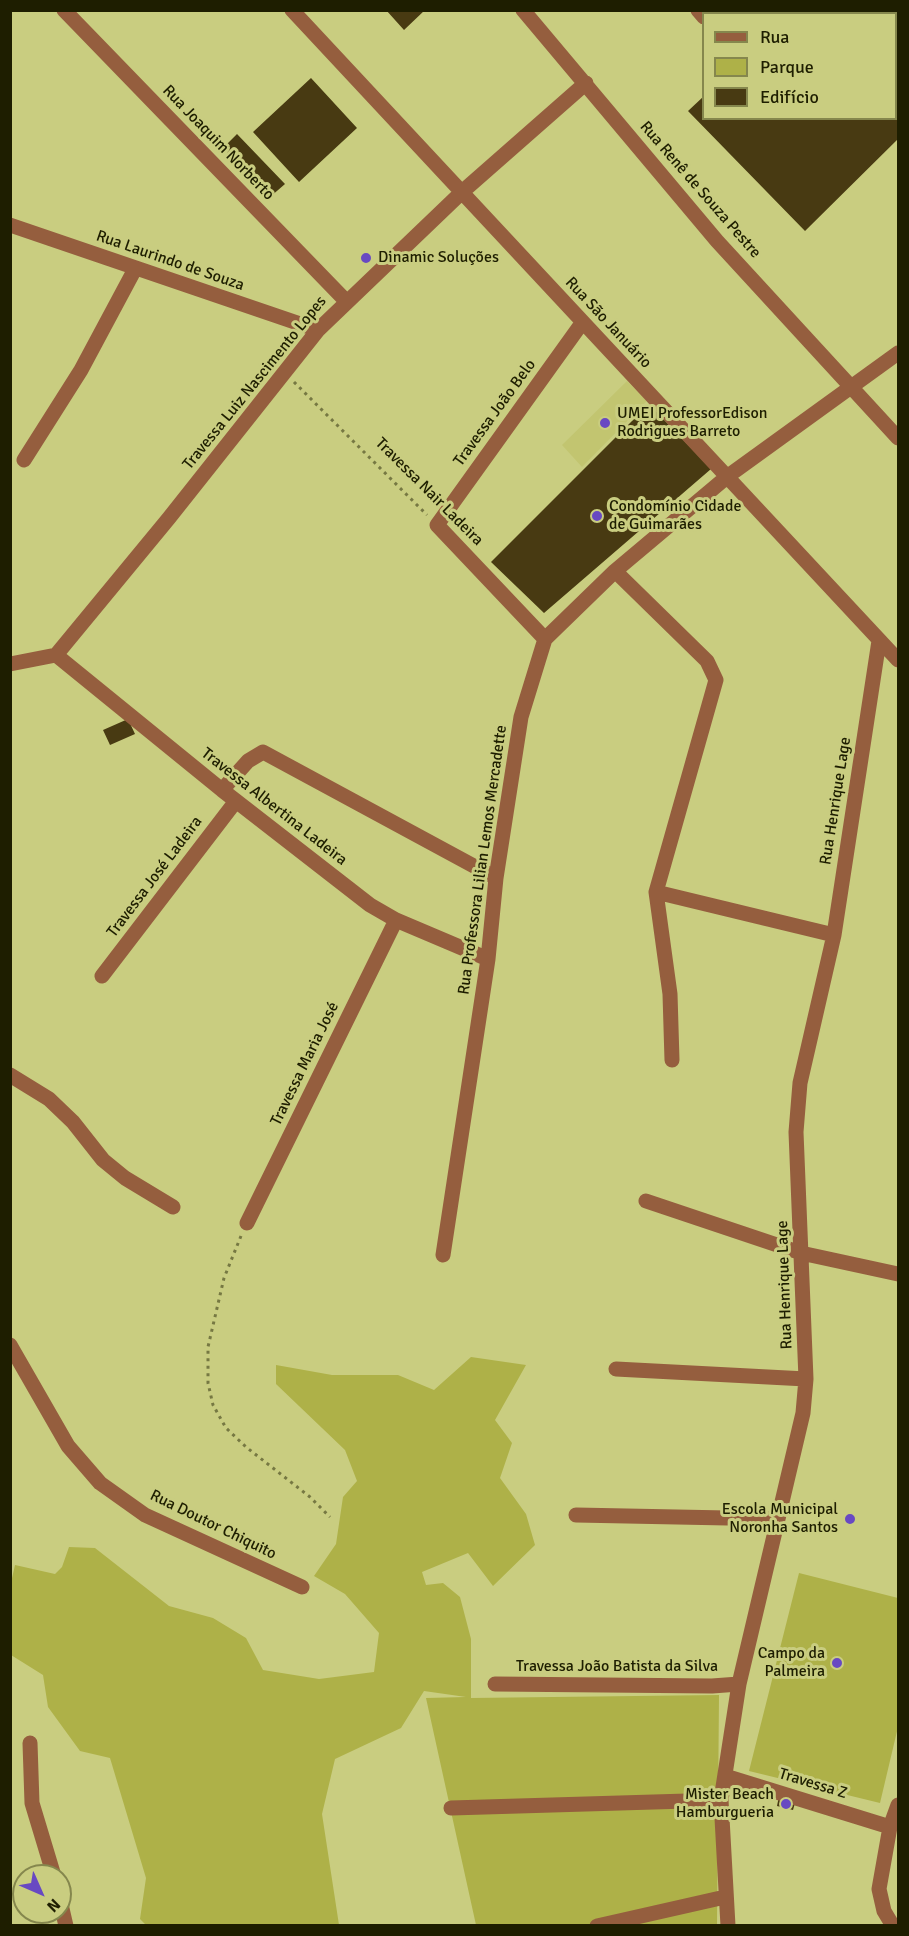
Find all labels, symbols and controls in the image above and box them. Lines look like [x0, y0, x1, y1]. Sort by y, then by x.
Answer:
legend [702, 12, 897, 120]
text: Rua [760, 26, 789, 48]
text: Parque [760, 56, 814, 78]
street label: Rua Joaquim Norberto [158, 81, 278, 205]
text: Edifício [760, 86, 819, 108]
street label: Rua Renê de Souza Pestre [635, 118, 765, 262]
street label: Rua Laurindo de Souza [93, 227, 247, 295]
place label: Dinamic Soluções [378, 248, 499, 268]
marker: Dinamic Soluções [359, 251, 373, 265]
street label: Rua São Januário [561, 273, 655, 373]
street label: Travessa Luiz Nascimento Lopes [179, 292, 331, 474]
street label: Travessa João Belo [450, 356, 540, 470]
place label: UMEI ProfessorEdison Rodrigues Barreto [617, 404, 768, 442]
marker: UMEI ProfessorEdison Rodrigues Barreto [598, 416, 612, 430]
street label: Travessa Nair Ladeira [371, 434, 487, 550]
place label: Condomínio Cidade de Guimarães [609, 497, 741, 535]
marker: Condomínio Cidade de Guimarães [590, 509, 604, 523]
street label: Rua Professora Lilian Lemos Mercadette [455, 724, 511, 996]
street label: Rua Henrique Lage [816, 736, 856, 866]
street label: Travessa Albertina Ladeira [197, 744, 351, 870]
street label: Travessa José Ladeira [103, 813, 207, 941]
street label: Travessa Maria José [267, 999, 343, 1129]
street label: Rua Henrique Lage [773, 1220, 797, 1350]
street label: Rua Doutor Chiquito [147, 1486, 279, 1564]
place label: Escola Municipal Noronha Santos [722, 1500, 838, 1538]
marker: Escola Municipal Noronha Santos [843, 1512, 857, 1526]
place label: Campo da Palmeira [758, 1644, 825, 1682]
marker: Campo da Palmeira [830, 1656, 844, 1670]
street label: Travessa João Batista da Silva [516, 1657, 718, 1677]
street label: Travessa Z [777, 1765, 849, 1803]
place label: Mister Beach Hamburgueria [676, 1785, 774, 1823]
marker: Mister Beach Hamburgueria [779, 1797, 793, 1811]
north arrow [12, 1864, 72, 1924]
text: N [42, 1894, 64, 1916]

